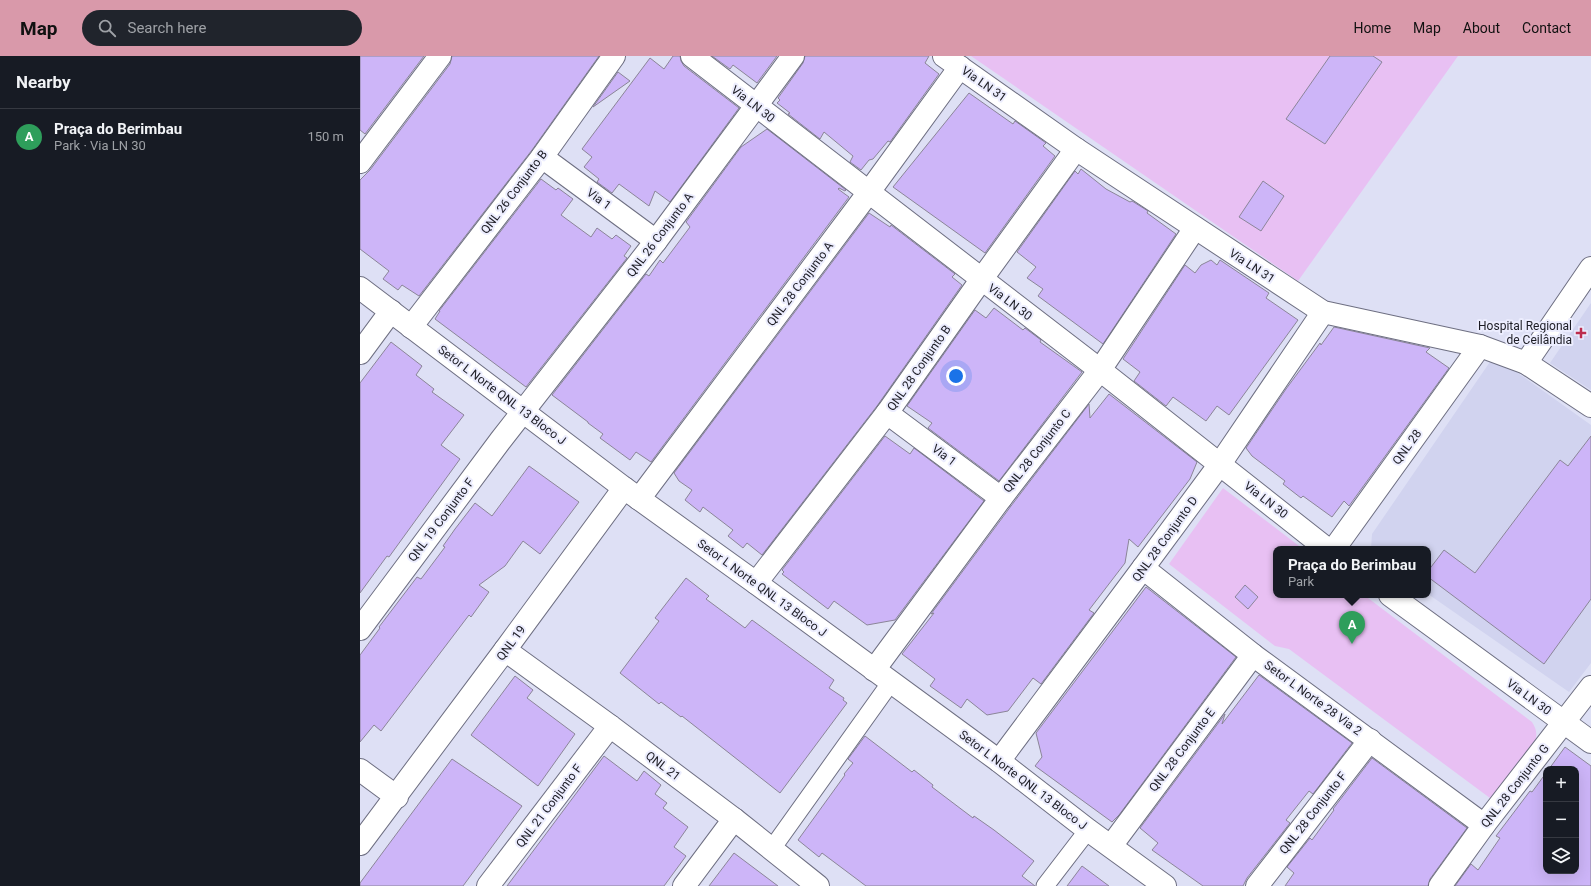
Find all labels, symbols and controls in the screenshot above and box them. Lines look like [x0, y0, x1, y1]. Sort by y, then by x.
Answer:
search box [82, 10, 362, 46]
text: Map [20, 17, 58, 40]
icon: search [96, 17, 118, 39]
text: Search here [128, 19, 206, 37]
text: Home [1353, 20, 1391, 36]
text: Map [1413, 20, 1441, 36]
text: About [1463, 20, 1500, 36]
text: Contact [1522, 20, 1571, 36]
street label: Via LN 31 [959, 63, 1009, 105]
text: Nearby [16, 72, 71, 92]
street label: Via LN 30 [728, 83, 778, 126]
text: Praça do Berimbau [54, 120, 182, 138]
text: A [25, 129, 33, 144]
text: 150 m [307, 129, 344, 144]
text: Park · Via LN 30 [54, 138, 146, 153]
street label: QNL 26 Conjunto B [478, 147, 550, 237]
street label: Via 1 [584, 185, 614, 213]
street label: QNL 26 Conjunto A [624, 190, 696, 280]
street label: QNL 28 Conjunto A [764, 239, 836, 329]
street label: Via LN 31 [1227, 246, 1277, 286]
street label: Via LN 30 [985, 281, 1035, 323]
place label: Hospital Regional de Ceilândia [1478, 319, 1572, 347]
street label: QNL 28 Conjunto B [884, 323, 954, 413]
marker: Hospital Regional de Ceilândia [1575, 327, 1587, 339]
street label: Setor L Norte QNL 13 Bloco J [435, 342, 569, 448]
your location [946, 366, 966, 386]
street label: QNL 28 Conjunto C [1000, 407, 1074, 495]
street label: QNL 28 [1390, 427, 1424, 467]
street label: Via 1 [929, 441, 959, 469]
street label: QNL 19 Conjunto F [405, 475, 477, 564]
street label: Via LN 30 [1241, 479, 1291, 522]
street label: QNL 28 Conjunto D [1129, 494, 1201, 584]
street label: Setor L Norte QNL 13 Bloco J [695, 536, 829, 640]
popup [1273, 546, 1431, 598]
text: Praça do Berimbau [1288, 556, 1416, 574]
text: Park [1288, 574, 1314, 589]
pin: A [1339, 611, 1365, 644]
street label: QNL 19 [494, 623, 528, 663]
street label: Setor L Norte 28 Via 2 [1262, 658, 1365, 738]
street label: Via LN 30 [1504, 676, 1554, 718]
street label: QNL 28 Conjunto E [1146, 705, 1218, 794]
street label: Setor L Norte QNL 13 Bloco J [956, 727, 1090, 833]
street label: QNL 28 Conjunto G [1478, 742, 1552, 830]
street label: QNL 21 [643, 748, 683, 784]
street label: QNL 21 Conjunto F [513, 761, 585, 850]
map controls [1543, 766, 1579, 874]
button: + [1543, 766, 1579, 802]
street label: QNL 28 Conjunto F [1277, 769, 1350, 857]
button: − [1543, 802, 1579, 838]
button: layers [1543, 838, 1579, 874]

